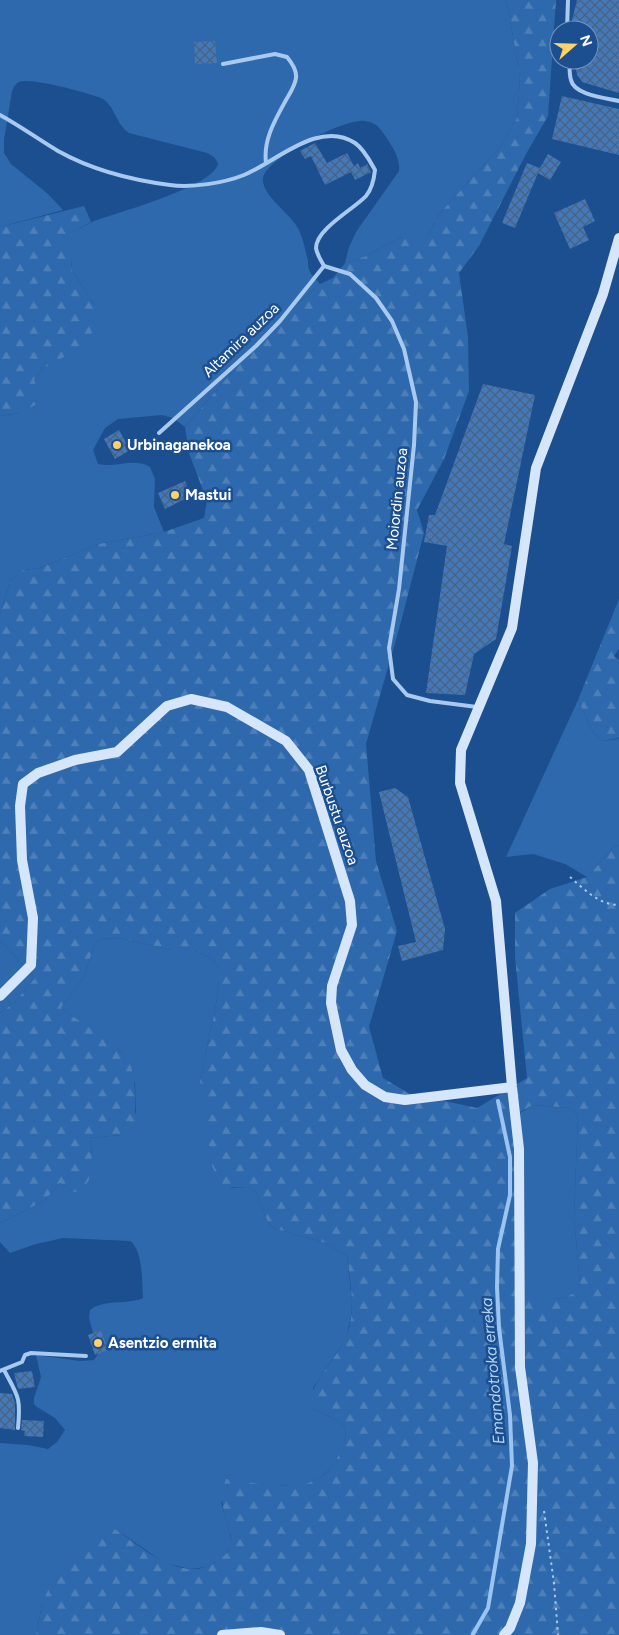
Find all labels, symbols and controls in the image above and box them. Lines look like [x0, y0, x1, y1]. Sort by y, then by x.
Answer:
north arrow [549, 20, 599, 70]
text: N [576, 33, 596, 49]
street label: Altamira auzoa [199, 299, 283, 381]
place label: Urbinaganekoa [127, 436, 231, 454]
marker: Urbinaganekoa [111, 439, 123, 451]
street label: Moiordin auzoa [383, 447, 411, 551]
place label: Mastui [185, 486, 231, 504]
marker: Mastui [169, 489, 181, 501]
street label: Burbustu auzoa [312, 763, 362, 867]
water label: Emandotroka erreka [477, 1297, 508, 1445]
place label: Asentzio ermita [108, 1334, 217, 1352]
marker: Asentzio ermita [92, 1337, 104, 1349]

